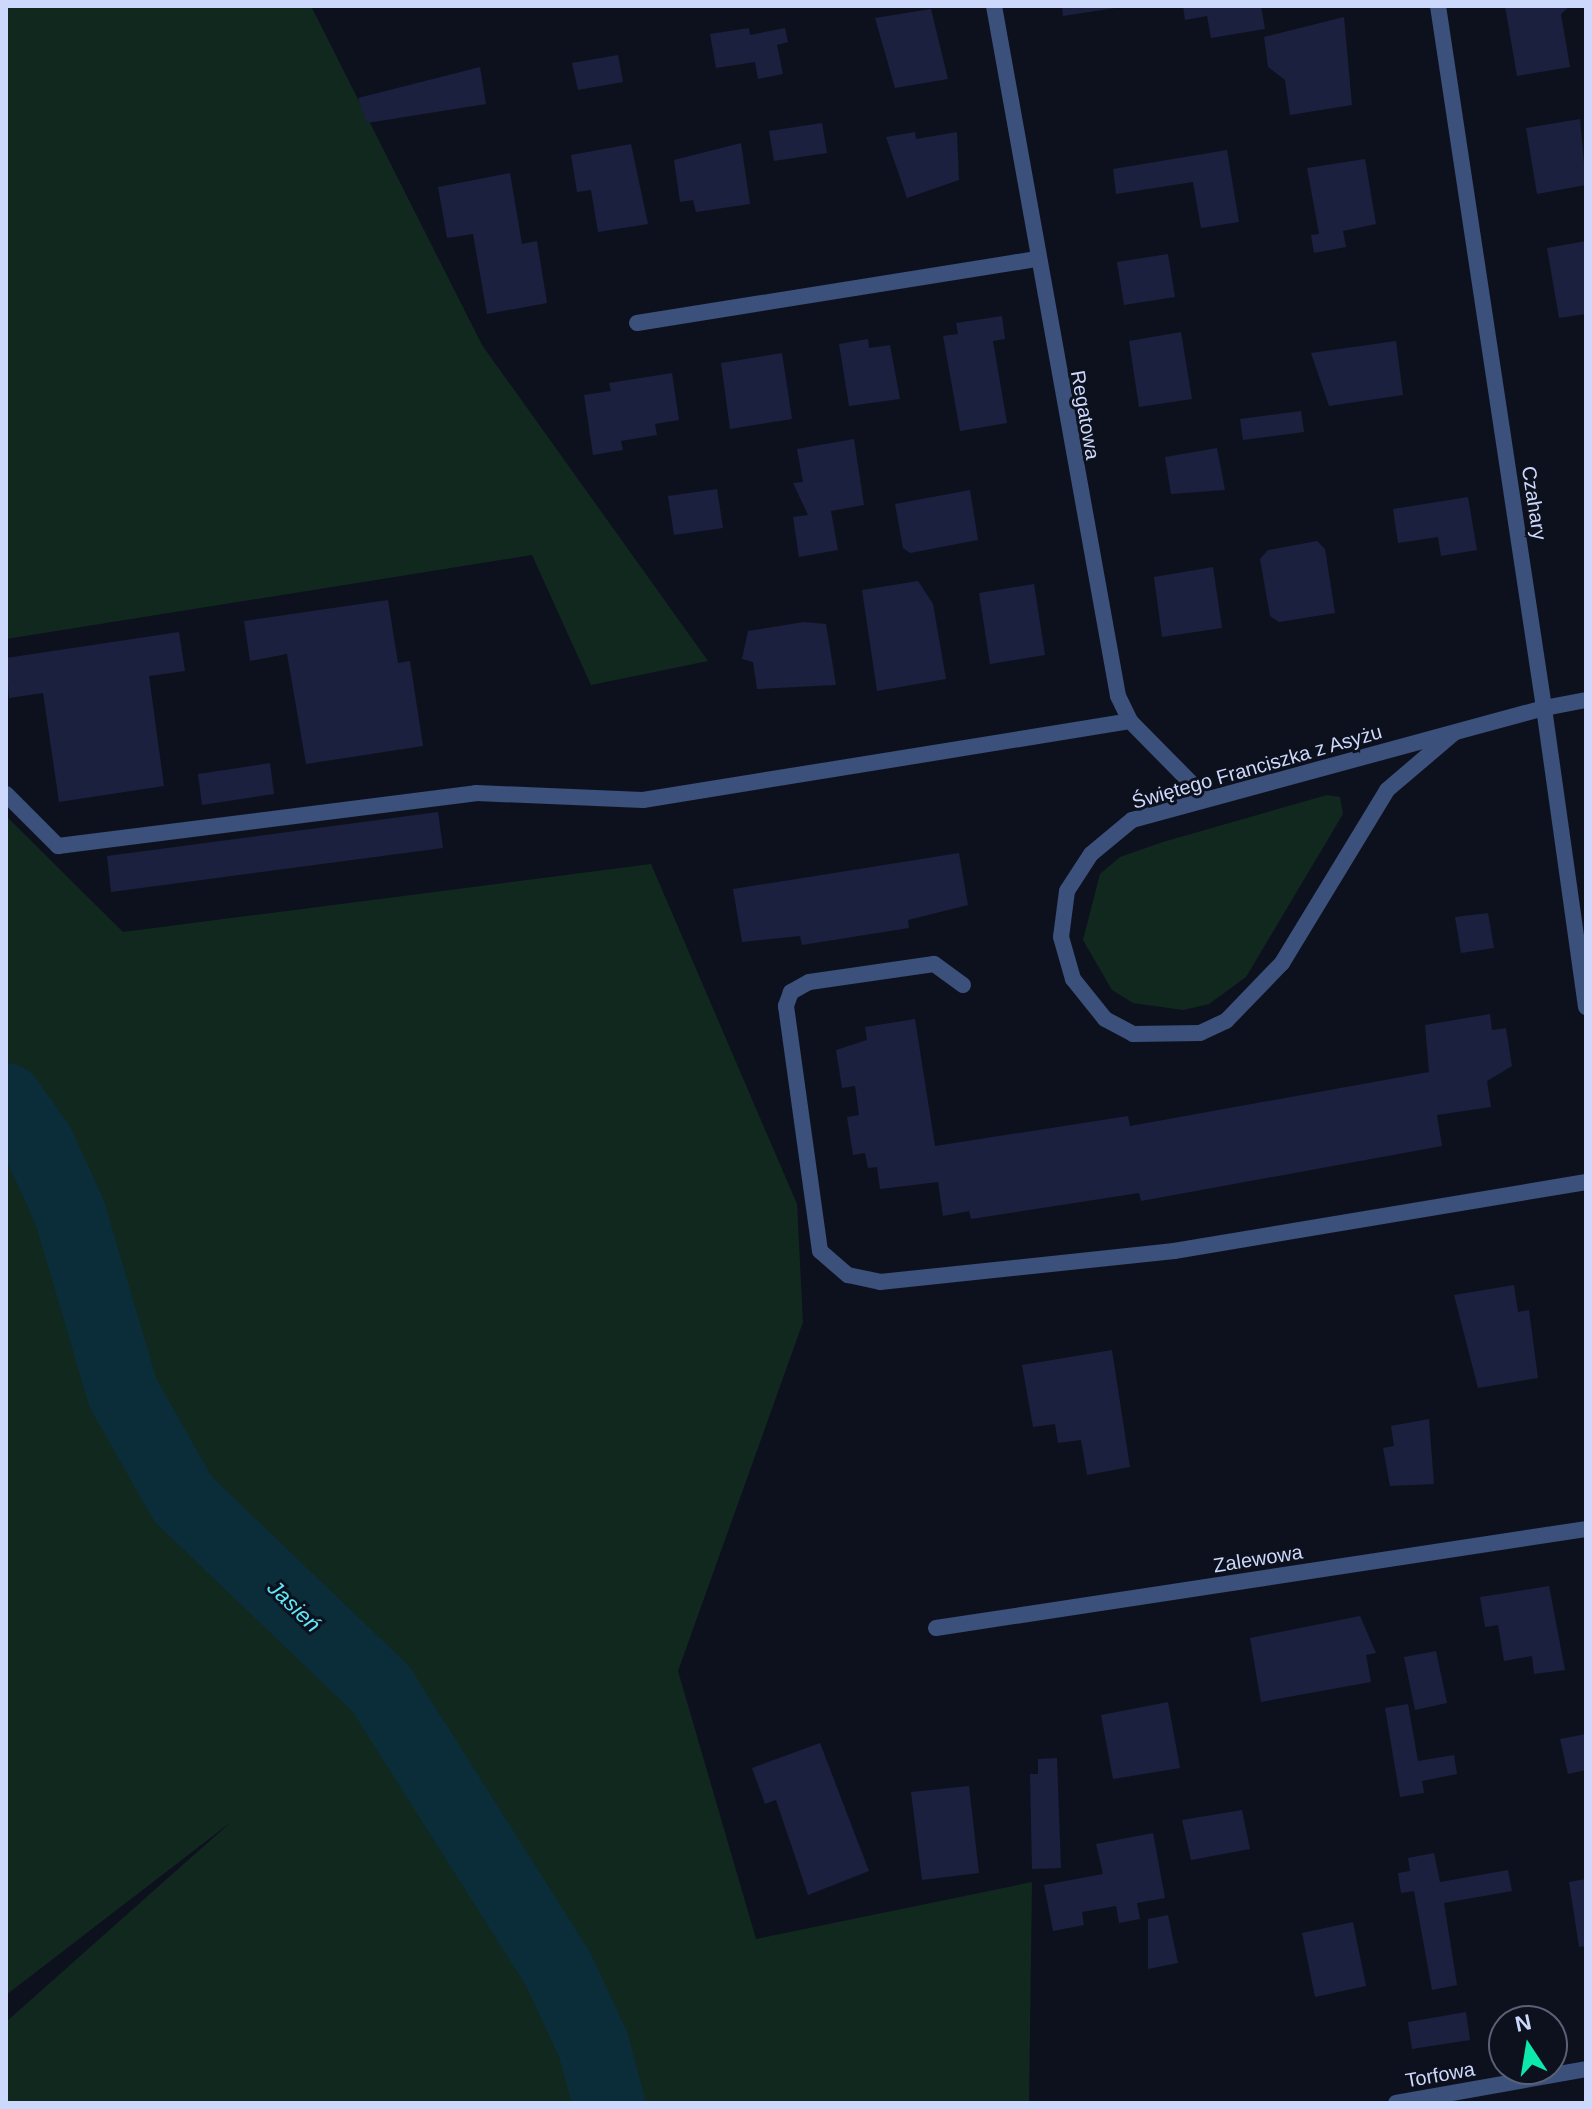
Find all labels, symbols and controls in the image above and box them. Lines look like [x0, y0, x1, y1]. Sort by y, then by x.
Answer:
street label: Regatowa [1065, 369, 1105, 461]
street label: Czahary [1516, 464, 1552, 542]
street label: Świętego Franciszka z Asyżu [1129, 720, 1385, 814]
street label: Zalewowa [1212, 1540, 1304, 1578]
water label: Jasień [262, 1574, 326, 1638]
north arrow [1488, 2005, 1568, 2085]
text: N [1513, 2009, 1534, 2037]
street label: Torfowa [1403, 2057, 1477, 2093]

